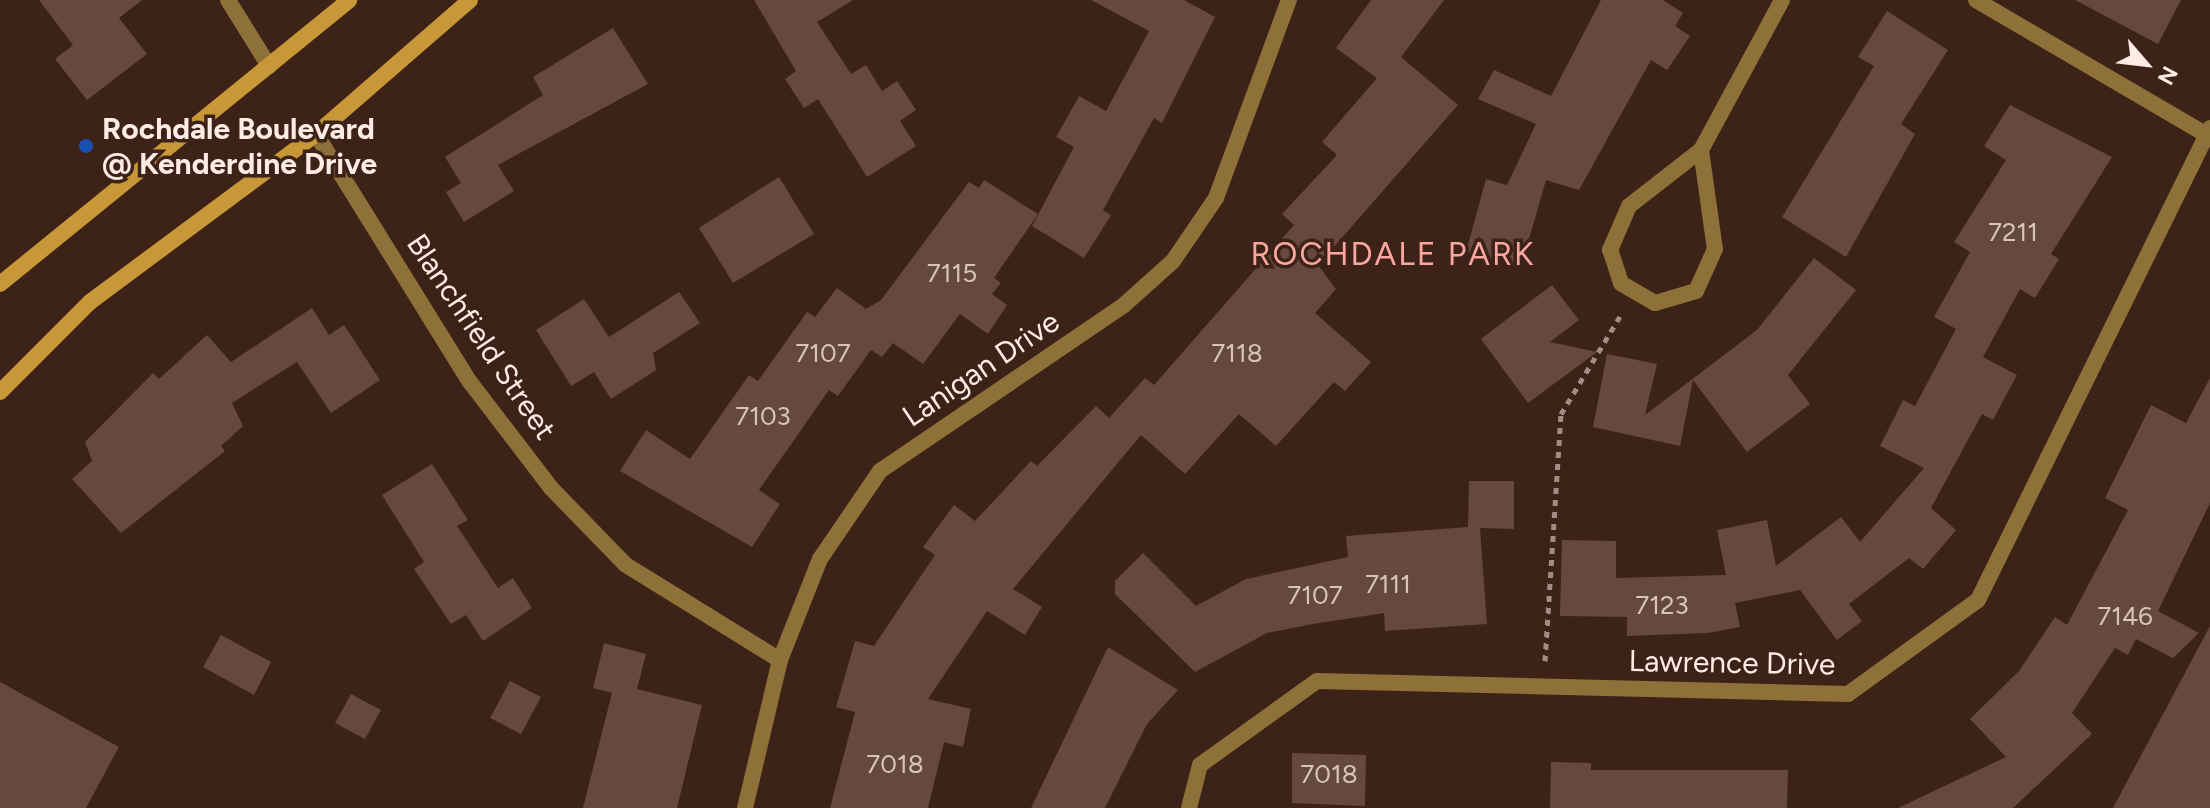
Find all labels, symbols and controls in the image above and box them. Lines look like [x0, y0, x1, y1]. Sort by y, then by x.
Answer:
north arrow [2106, 24, 2186, 104]
text: N [2152, 62, 2184, 89]
place label: Rochdale Boulevard @ Kenderdine Drive [102, 111, 377, 182]
marker: Rochdale Boulevard @ Kenderdine Drive [77, 137, 95, 155]
house number: 7211 [1988, 217, 2038, 249]
street label: Blanchfield Street [399, 227, 563, 447]
district label: ROCHDALE PARK [1251, 235, 1535, 273]
house number: 7115 [927, 258, 977, 290]
street label: Lanigan Drive [896, 303, 1066, 435]
house number: 7107 [795, 338, 851, 370]
house number: 7118 [1211, 338, 1263, 370]
house number: 7103 [735, 401, 791, 433]
house number: 7111 [1365, 569, 1411, 601]
house number: 7107 [1287, 580, 1343, 612]
house number: 7123 [1635, 590, 1689, 622]
house number: 7146 [2097, 601, 2153, 633]
street label: Lawrence Drive [1628, 643, 1836, 683]
house number: 7018 [866, 749, 924, 781]
house number: 7018 [1300, 759, 1358, 791]

